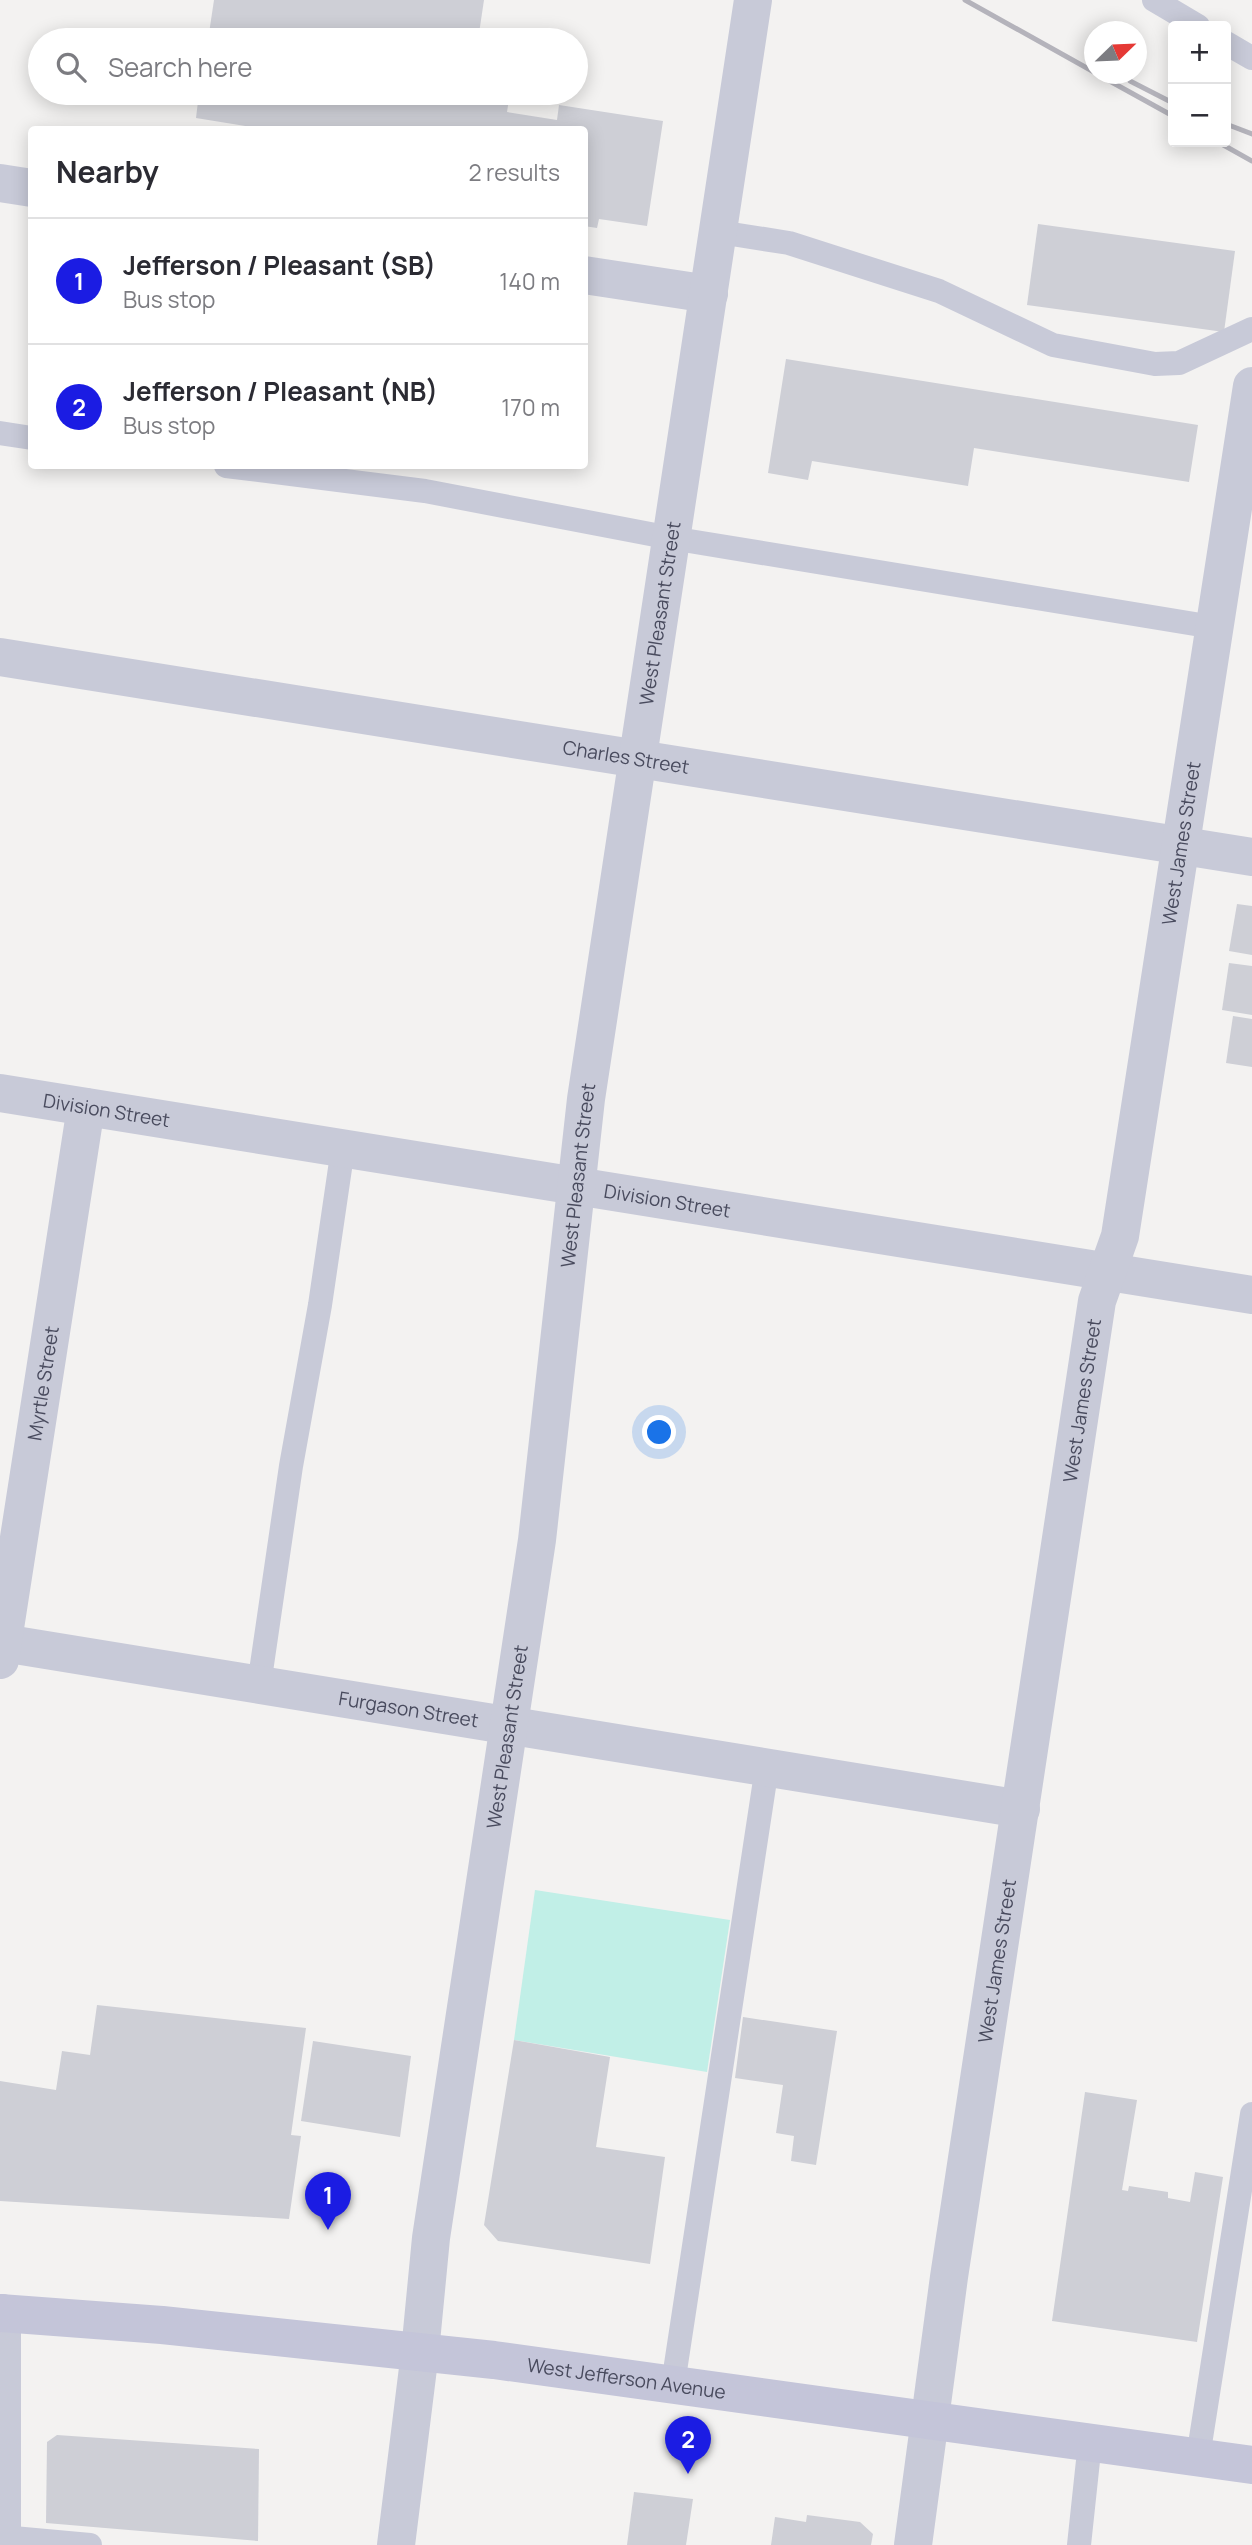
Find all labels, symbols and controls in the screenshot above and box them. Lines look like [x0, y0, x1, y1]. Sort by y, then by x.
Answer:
north arrow [1084, 21, 1147, 84]
map controls [1168, 21, 1231, 147]
button: + [1168, 21, 1231, 84]
search box [28, 28, 588, 105]
icon: search [52, 48, 90, 86]
text: Search here [108, 49, 253, 85]
button: − [1168, 84, 1231, 147]
text: Nearby [56, 151, 159, 192]
text: 2 results [468, 156, 560, 188]
text: Jefferson / Pleasant (SB) [123, 247, 436, 283]
text: 1 [74, 265, 84, 297]
text: 140 m [499, 265, 560, 297]
text: Bus stop [123, 283, 215, 315]
text: Jefferson / Pleasant (NB) [123, 373, 438, 409]
text: 2 [72, 391, 86, 423]
text: 170 m [501, 391, 560, 423]
text: Bus stop [123, 409, 215, 441]
street label: West Pleasant Street [633, 520, 687, 707]
street label: Charles Street [561, 734, 691, 780]
street label: West James Street [1155, 760, 1207, 927]
street label: West Pleasant Street [554, 1081, 601, 1269]
street label: Division Street [41, 1087, 172, 1133]
street label: Division Street [602, 1178, 733, 1224]
street label: West James Street [1057, 1317, 1107, 1484]
street label: Myrtle Street [21, 1324, 65, 1442]
your location [642, 1415, 676, 1449]
street label: West Pleasant Street [480, 1643, 534, 1831]
street label: Furgason Street [337, 1685, 481, 1733]
street label: West James Street [972, 1877, 1022, 2045]
pin: 1 [305, 2172, 351, 2230]
street label: West Jefferson Avenue [525, 2352, 727, 2405]
pin: 2 [665, 2416, 711, 2474]

